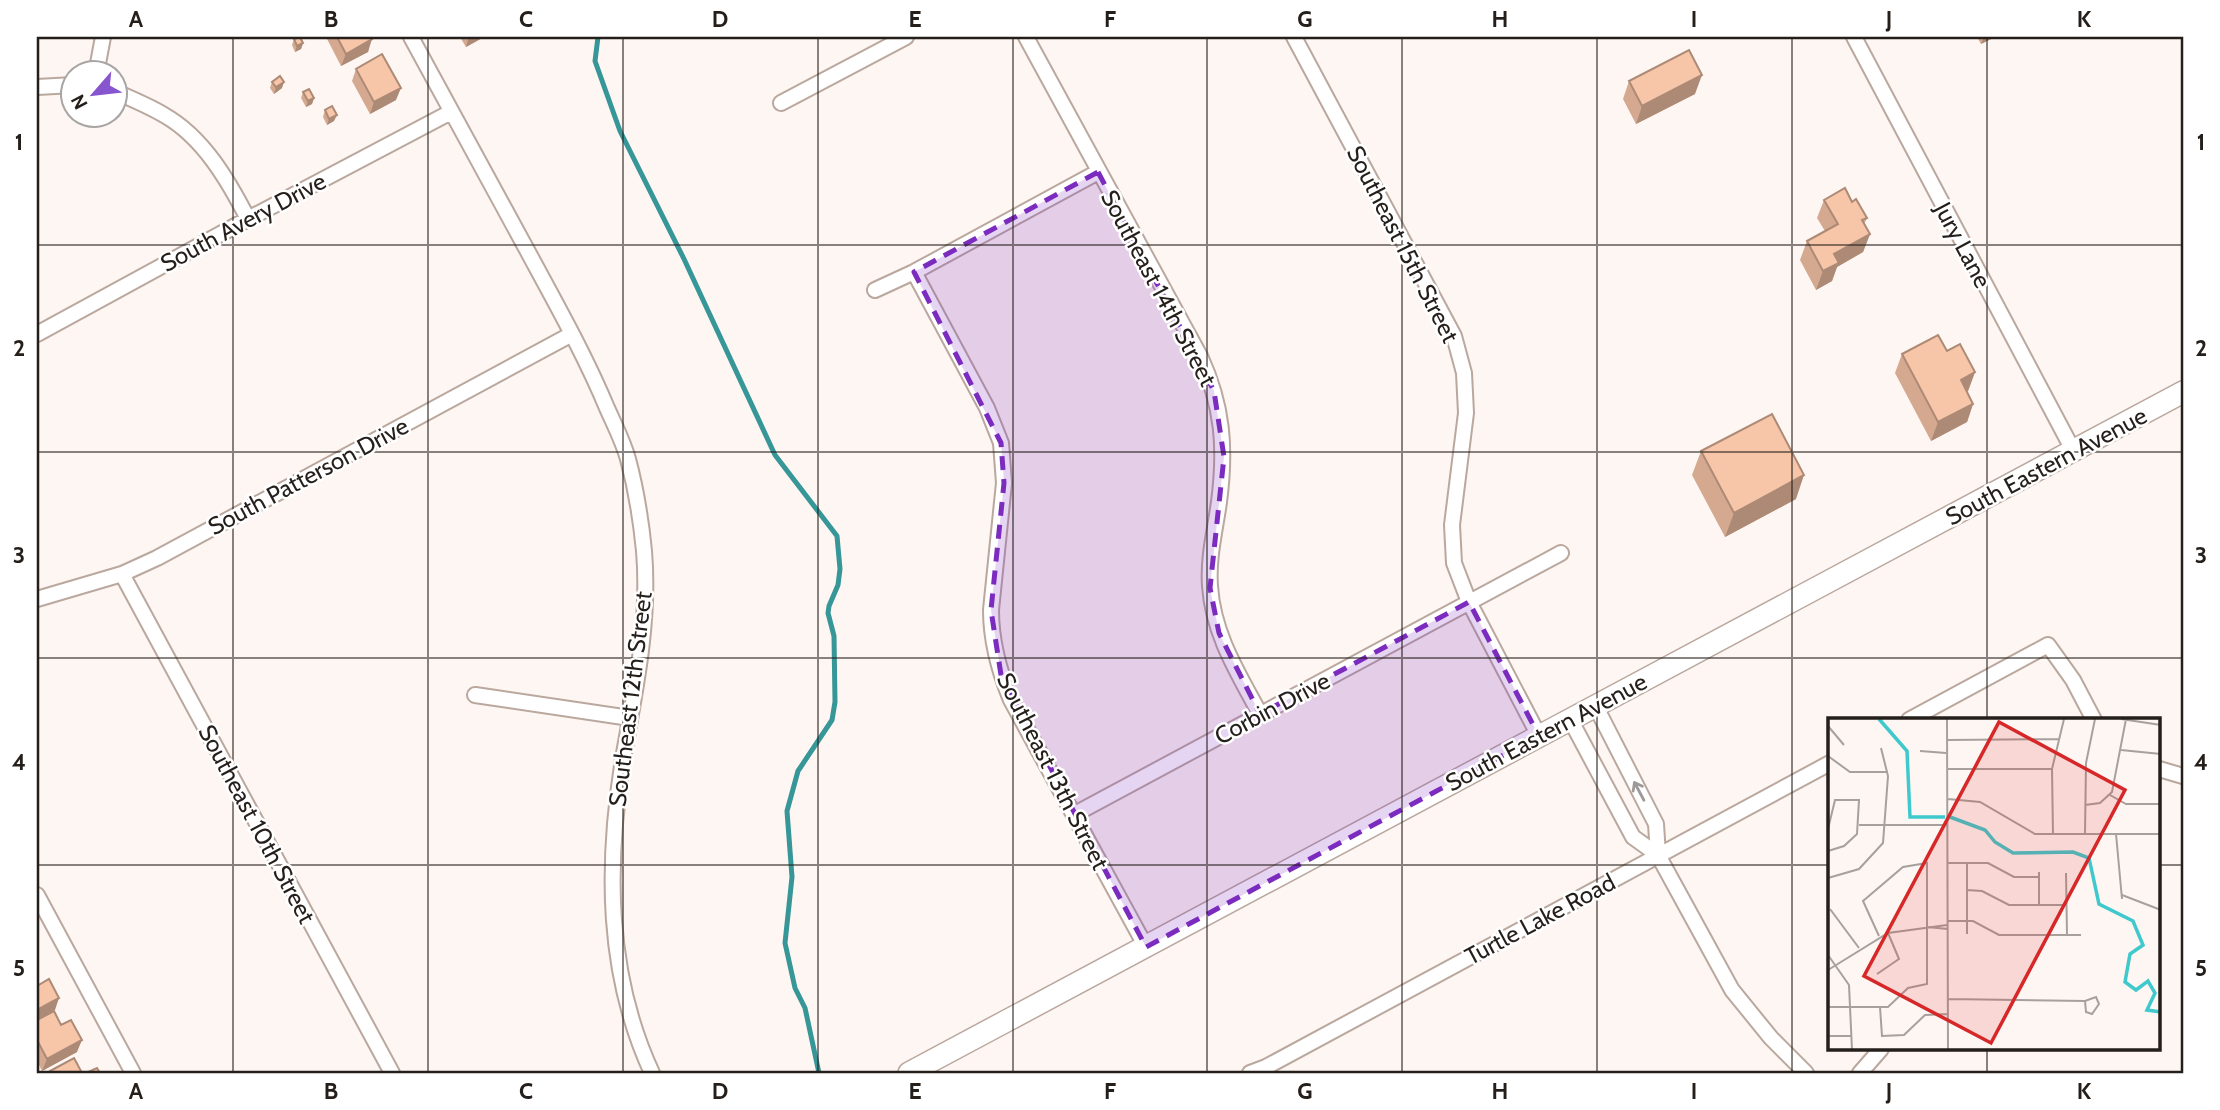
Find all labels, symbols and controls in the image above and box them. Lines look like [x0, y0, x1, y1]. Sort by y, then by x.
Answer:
text: A [129, 5, 144, 33]
text: B [324, 5, 338, 33]
text: C [519, 5, 533, 33]
text: D [712, 5, 728, 33]
text: E [908, 5, 922, 33]
text: F [1104, 5, 1116, 33]
text: G [1297, 5, 1313, 33]
text: H [1492, 5, 1508, 33]
text: I [1691, 5, 1697, 33]
text: J [1885, 5, 1892, 33]
text: K [2077, 5, 2092, 33]
north arrow [60, 60, 130, 130]
text: N [66, 90, 93, 113]
text: 1 [15, 128, 23, 156]
text: 1 [2197, 128, 2205, 156]
street label: Southeast 15th Street [1341, 141, 1465, 347]
street label: South Avery Drive [155, 166, 331, 278]
street label: Southeast 14th Street [1095, 185, 1223, 391]
street label: Jury Lane [1928, 196, 1998, 293]
text: 2 [13, 334, 25, 362]
text: 2 [2195, 334, 2207, 362]
street label: South Eastern Avenue [1940, 401, 2152, 531]
street label: South Patterson Drive [203, 411, 413, 541]
text: 3 [13, 541, 25, 569]
text: 3 [2195, 541, 2207, 569]
street label: Southeast 12th Street [602, 590, 658, 808]
street label: Corbin Drive [1209, 666, 1335, 750]
street label: South Eastern Avenue [1440, 667, 1652, 797]
street label: Southeast 13th Street [991, 668, 1115, 874]
inset map [1828, 718, 2160, 1050]
street label: Southeast 10th Street [192, 720, 322, 928]
text: 4 [12, 748, 26, 776]
text: 4 [2194, 748, 2208, 776]
one-way arrow [1632, 781, 1646, 802]
street label: Turtle Lake Road [1460, 867, 1620, 971]
text: 5 [13, 954, 25, 982]
text: 5 [2195, 954, 2207, 982]
text: A [129, 1077, 144, 1105]
text: B [324, 1077, 338, 1105]
text: C [519, 1077, 533, 1105]
text: D [712, 1077, 728, 1105]
text: E [908, 1077, 922, 1105]
text: F [1104, 1077, 1116, 1105]
text: G [1297, 1077, 1313, 1105]
text: H [1492, 1077, 1508, 1105]
text: I [1691, 1077, 1697, 1105]
text: J [1885, 1077, 1892, 1105]
text: K [2077, 1077, 2092, 1105]

